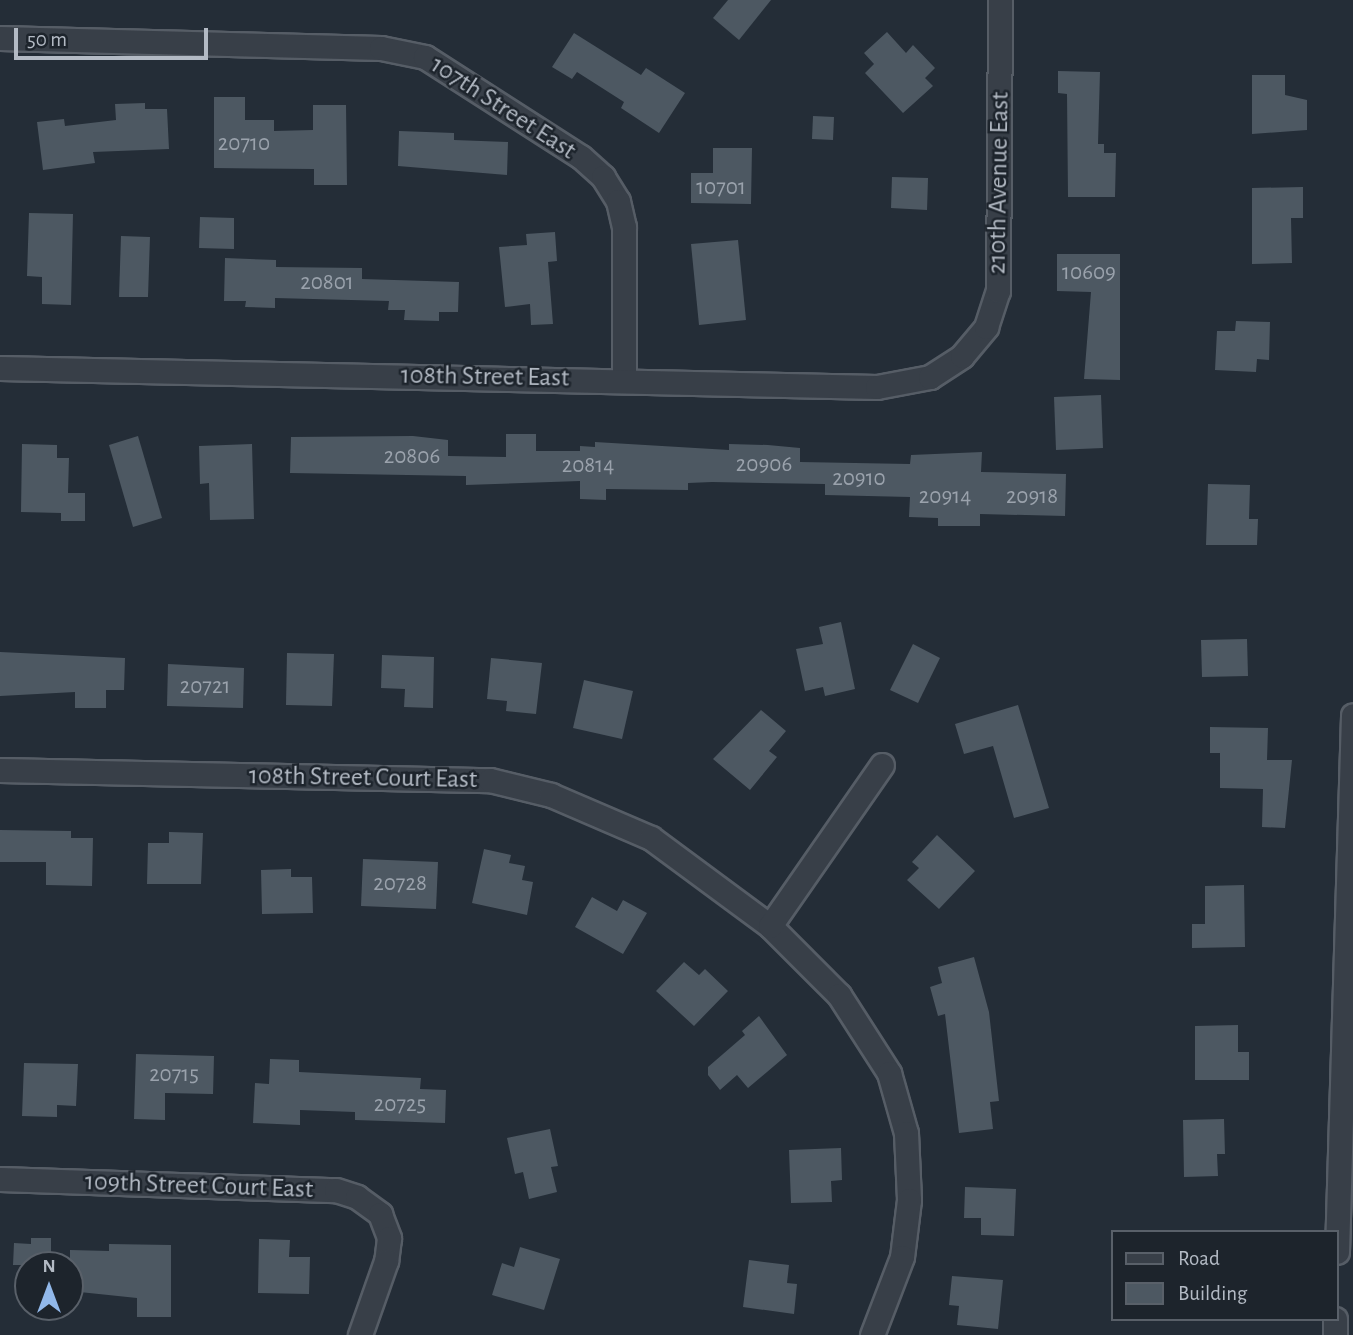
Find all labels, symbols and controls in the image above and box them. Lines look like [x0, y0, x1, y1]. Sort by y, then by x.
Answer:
scale bar [18, 14, 212, 58]
text: 50 m [27, 29, 67, 50]
street label: 107th Street East [424, 49, 582, 167]
street label: 210th Avenue East [982, 91, 1016, 275]
house number: 20710 [218, 130, 270, 158]
house number: 10701 [696, 174, 746, 202]
house number: 10609 [1062, 259, 1116, 287]
house number: 20801 [300, 269, 354, 297]
street label: 108th Street East [400, 360, 570, 394]
house number: 20806 [384, 443, 440, 471]
house number: 20906 [736, 451, 792, 479]
house number: 20814 [562, 452, 614, 480]
house number: 20910 [832, 465, 886, 493]
house number: 20914 [919, 483, 971, 511]
house number: 20918 [1006, 483, 1058, 511]
house number: 20721 [180, 673, 230, 701]
street label: 108th Street Court East [249, 760, 477, 796]
house number: 20728 [373, 870, 427, 898]
house number: 20715 [149, 1061, 199, 1089]
house number: 20725 [374, 1091, 426, 1119]
street label: 109th Street Court East [84, 1166, 314, 1206]
legend [1112, 1230, 1339, 1321]
text: Road [1178, 1248, 1220, 1269]
north arrow [14, 1251, 84, 1321]
text: N [42, 1257, 56, 1276]
text: Building [1178, 1283, 1247, 1304]

